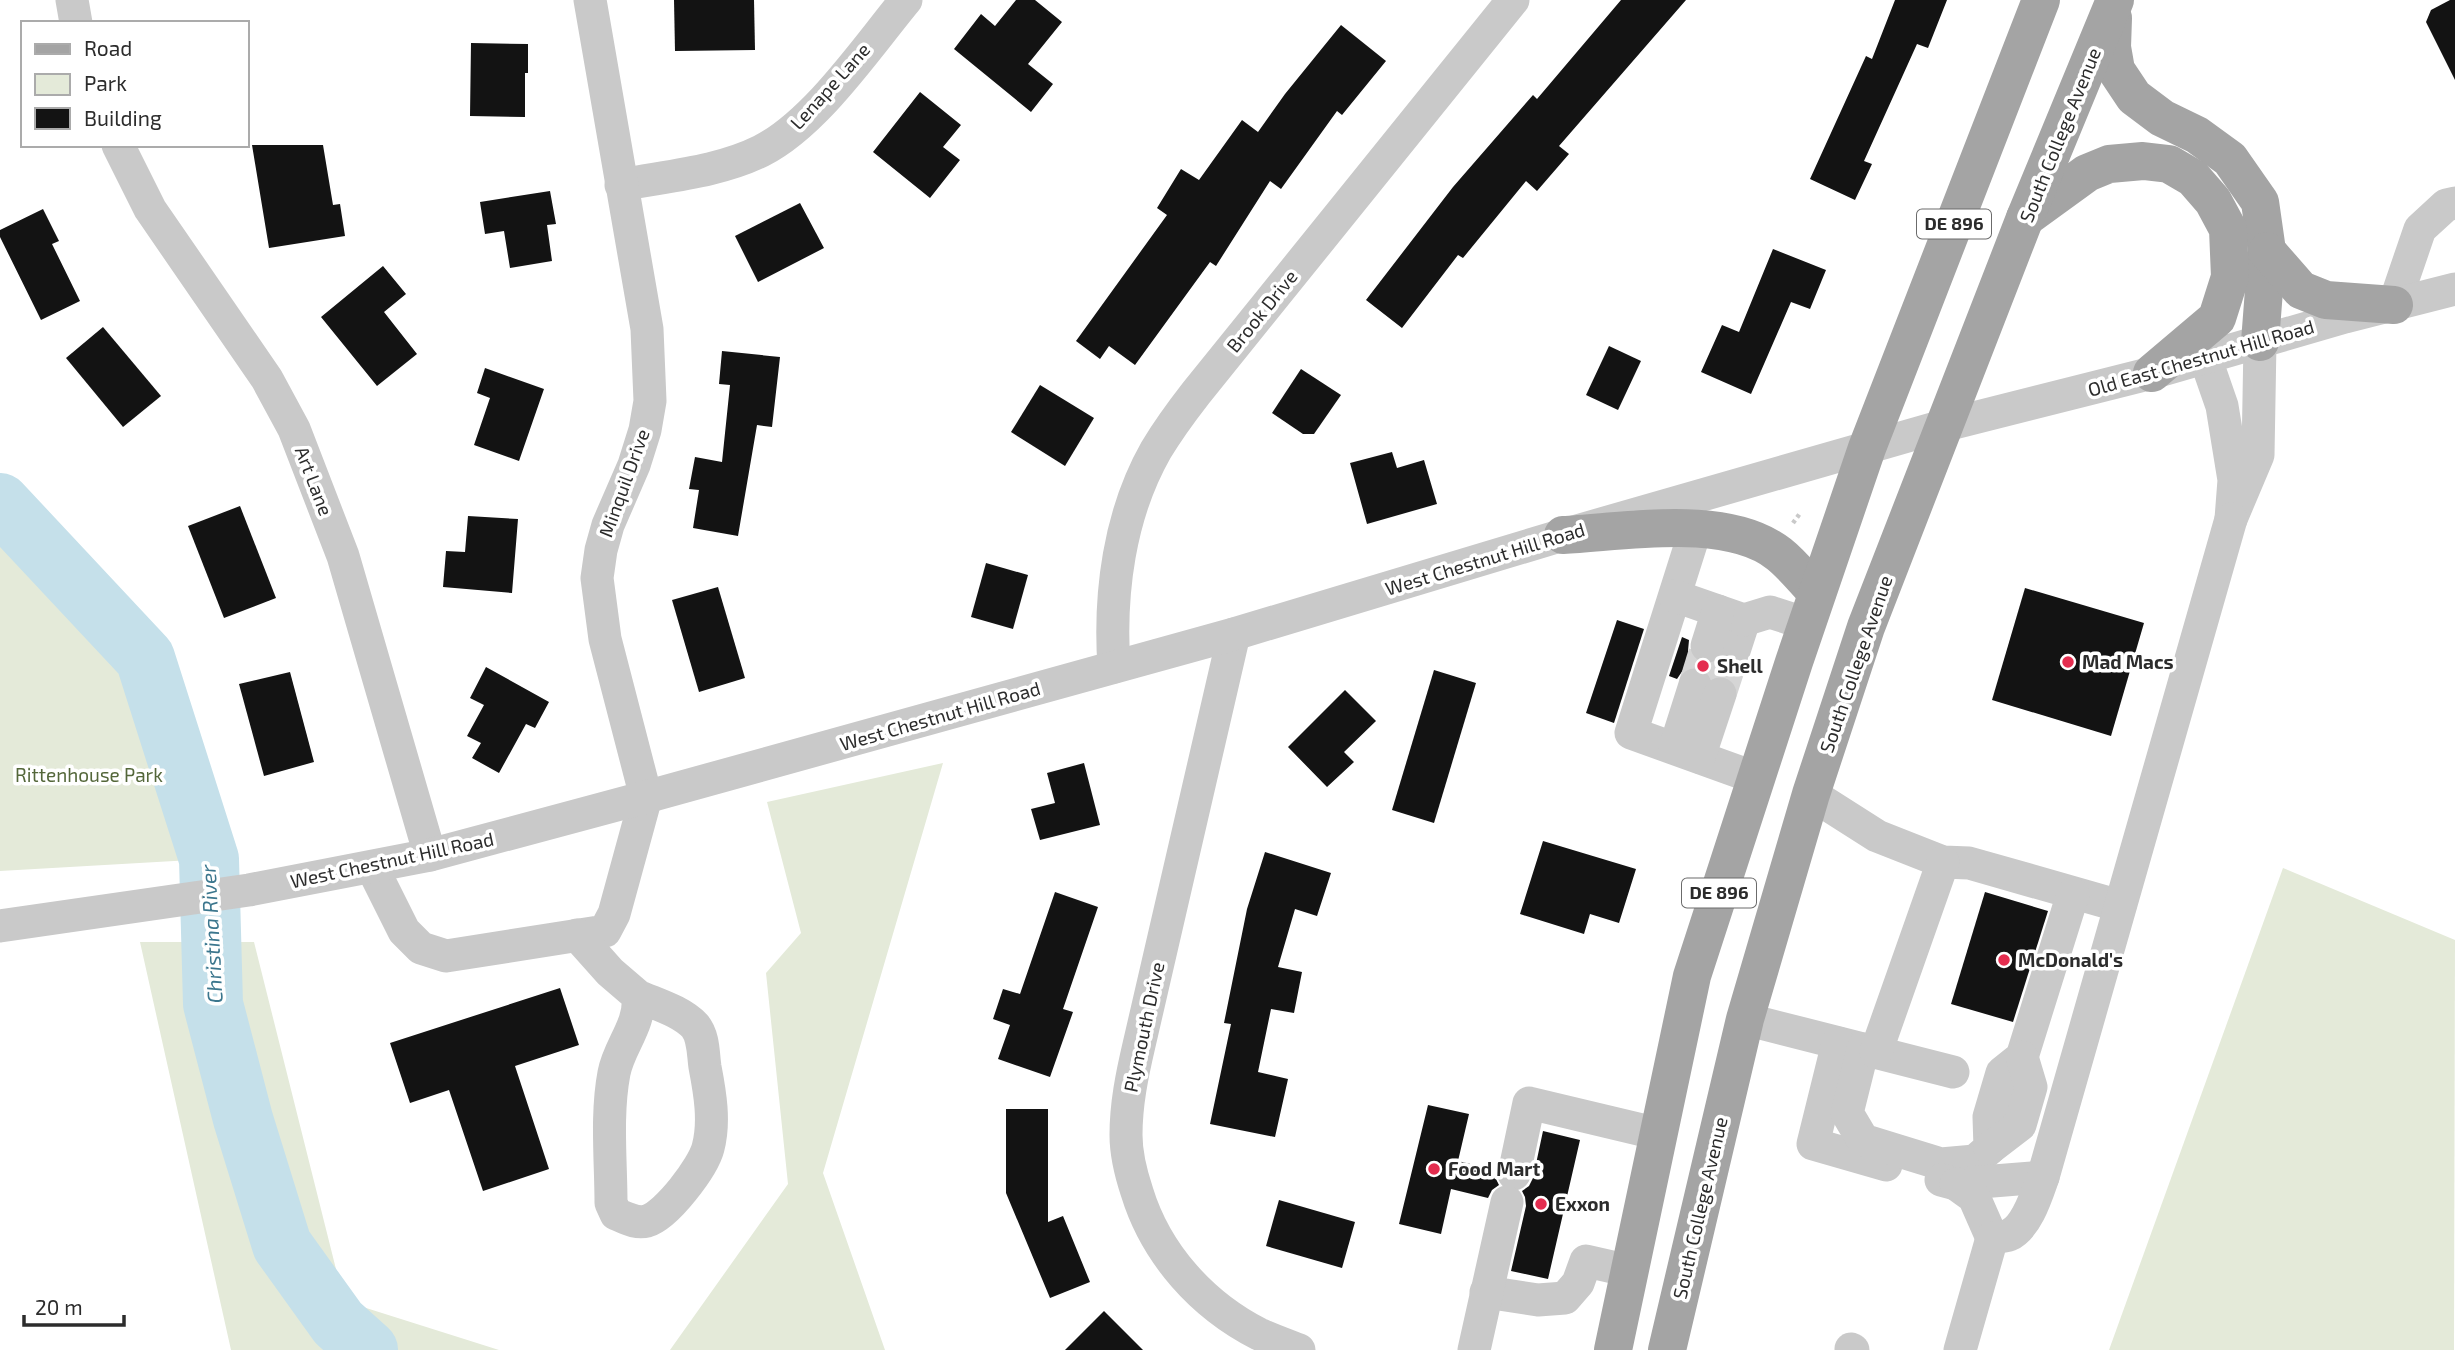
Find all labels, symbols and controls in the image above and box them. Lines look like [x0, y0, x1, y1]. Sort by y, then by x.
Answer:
legend [21, 21, 248, 147]
text: Road [84, 35, 132, 60]
street label: Lenape Lane [785, 38, 874, 134]
street label: South College Avenue [2014, 44, 2105, 225]
text: Park [84, 70, 127, 95]
text: Building [84, 105, 162, 130]
road number: DE 896 [1917, 210, 1991, 238]
street label: Brook Drive [1221, 265, 1302, 357]
street label: Old East Chestnut Hill Road [2085, 314, 2317, 401]
street label: Minquil Drive [593, 426, 654, 540]
street label: Art Lane [291, 443, 338, 519]
street label: West Chestnut Hill Road [1382, 517, 1587, 600]
street label: South College Avenue [1814, 572, 1897, 756]
place label: Mad Macs [2082, 650, 2174, 673]
place label: Shell [1717, 654, 1764, 677]
marker: Mad Macs [2060, 654, 2076, 670]
marker: Shell [1695, 658, 1711, 674]
street label: West Chestnut Hill Road [837, 676, 1043, 755]
park label: Rittenhouse Park [15, 763, 163, 786]
street label: West Chestnut Hill Road [288, 827, 496, 892]
water label: Christina River [194, 863, 227, 1004]
road number: DE 896 [1682, 878, 1756, 908]
place label: McDonald's [2018, 948, 2123, 971]
marker: McDonald's [1996, 952, 2012, 968]
street label: Plymouth Drive [1119, 960, 1169, 1094]
street label: South College Avenue [1667, 1115, 1732, 1301]
place label: Food Mart [1448, 1157, 1540, 1180]
marker: Food Mart [1426, 1161, 1442, 1177]
place label: Exxon [1555, 1192, 1610, 1215]
marker: Exxon [1533, 1196, 1549, 1212]
scale bar [24, 1284, 124, 1328]
text: 20 m [35, 1294, 83, 1319]

